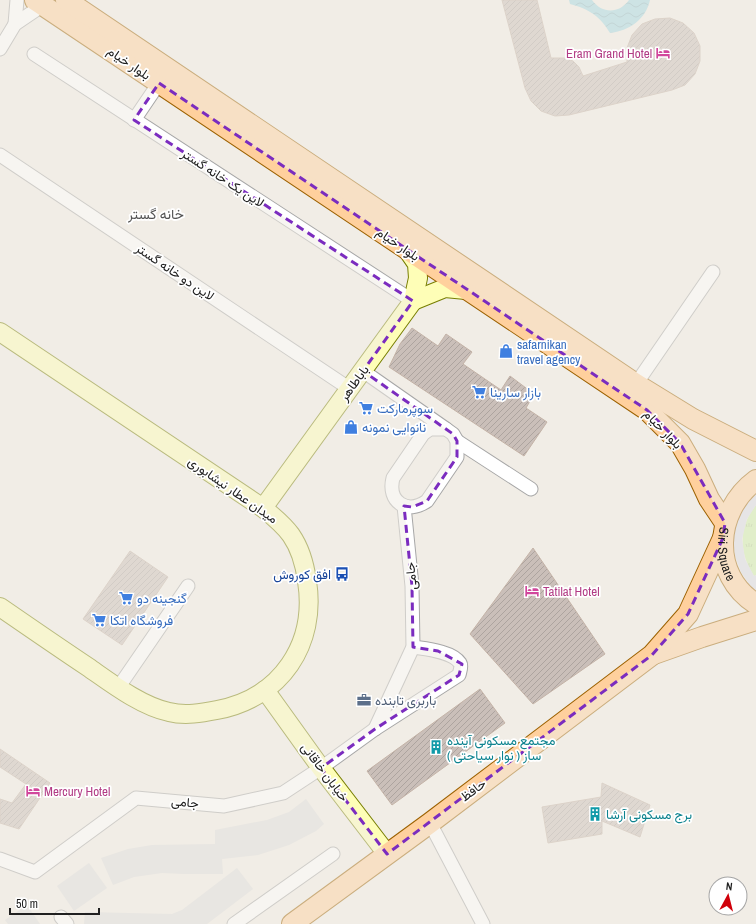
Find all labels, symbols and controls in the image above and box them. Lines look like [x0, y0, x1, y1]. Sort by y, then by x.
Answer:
street label: بلوار خیام [104, 42, 154, 84]
place label: Eram Grand Hotel [566, 45, 652, 62]
hotel icon: Eram Grand Hotel [655, 45, 671, 61]
street label: لاین یک خانه گستر [178, 144, 268, 211]
district label: خانه گستر [127, 205, 184, 223]
street label: بلوار خیام [373, 223, 423, 265]
street label: لاین دو خانه گستر [132, 239, 218, 305]
place label: safarnikan travel agency [517, 336, 581, 368]
shop icon: safarnikan travel agency [498, 343, 514, 359]
street label: باباطاهر [335, 362, 373, 405]
supermarket icon: بازار سارینا [471, 384, 487, 400]
place label: بازار سارینا [490, 384, 541, 401]
supermarket icon: سوپرمارکت [358, 400, 374, 416]
place label: سوپرمارکت [377, 400, 433, 418]
street label: بلوار خیام [640, 406, 686, 453]
shop icon: نانوایی نمونه [343, 419, 359, 435]
place label: نانوایی نمونه [362, 419, 427, 436]
street label: میدان عطار نیشابوری [185, 453, 281, 527]
street label: Siri Square [714, 526, 740, 584]
street label: جامی [401, 561, 421, 591]
place label: افق کوروش [273, 566, 331, 583]
bus stop icon: افق کوروش [334, 566, 350, 582]
hotel icon: Tatilat Hotel [524, 583, 540, 599]
place label: Tatilat Hotel [543, 583, 600, 600]
supermarket icon: گنجینه دو [118, 590, 134, 606]
place label: گنجینه دو [137, 590, 187, 607]
supermarket icon: فروشگاه اتکا [91, 612, 107, 628]
place label: فروشگاه اتکا [110, 612, 173, 629]
office icon: باربری تابنده [356, 692, 372, 708]
place label: باربری تابنده [375, 692, 436, 709]
place label: مجتمع مسکونی آینده ساز ( نوار سیاحتی ) [447, 732, 556, 764]
street label: خیابان خاقانی [297, 739, 353, 805]
building icon: مجتمع مسکونی آینده ساز ( نوار سیاحتی ) [428, 739, 444, 755]
street label: حافظ [457, 775, 490, 805]
hotel icon: Mercury Hotel [25, 783, 41, 799]
place label: Mercury Hotel [44, 783, 110, 800]
street label: جامی [170, 792, 200, 812]
building icon: برج مسکونی آرشا [587, 806, 603, 822]
place label: برج مسکونی آرشا [606, 806, 692, 824]
north arrow [708, 876, 748, 916]
text: N [725, 879, 733, 893]
scale bar [10, 890, 99, 916]
text: 50 m [16, 896, 38, 912]

